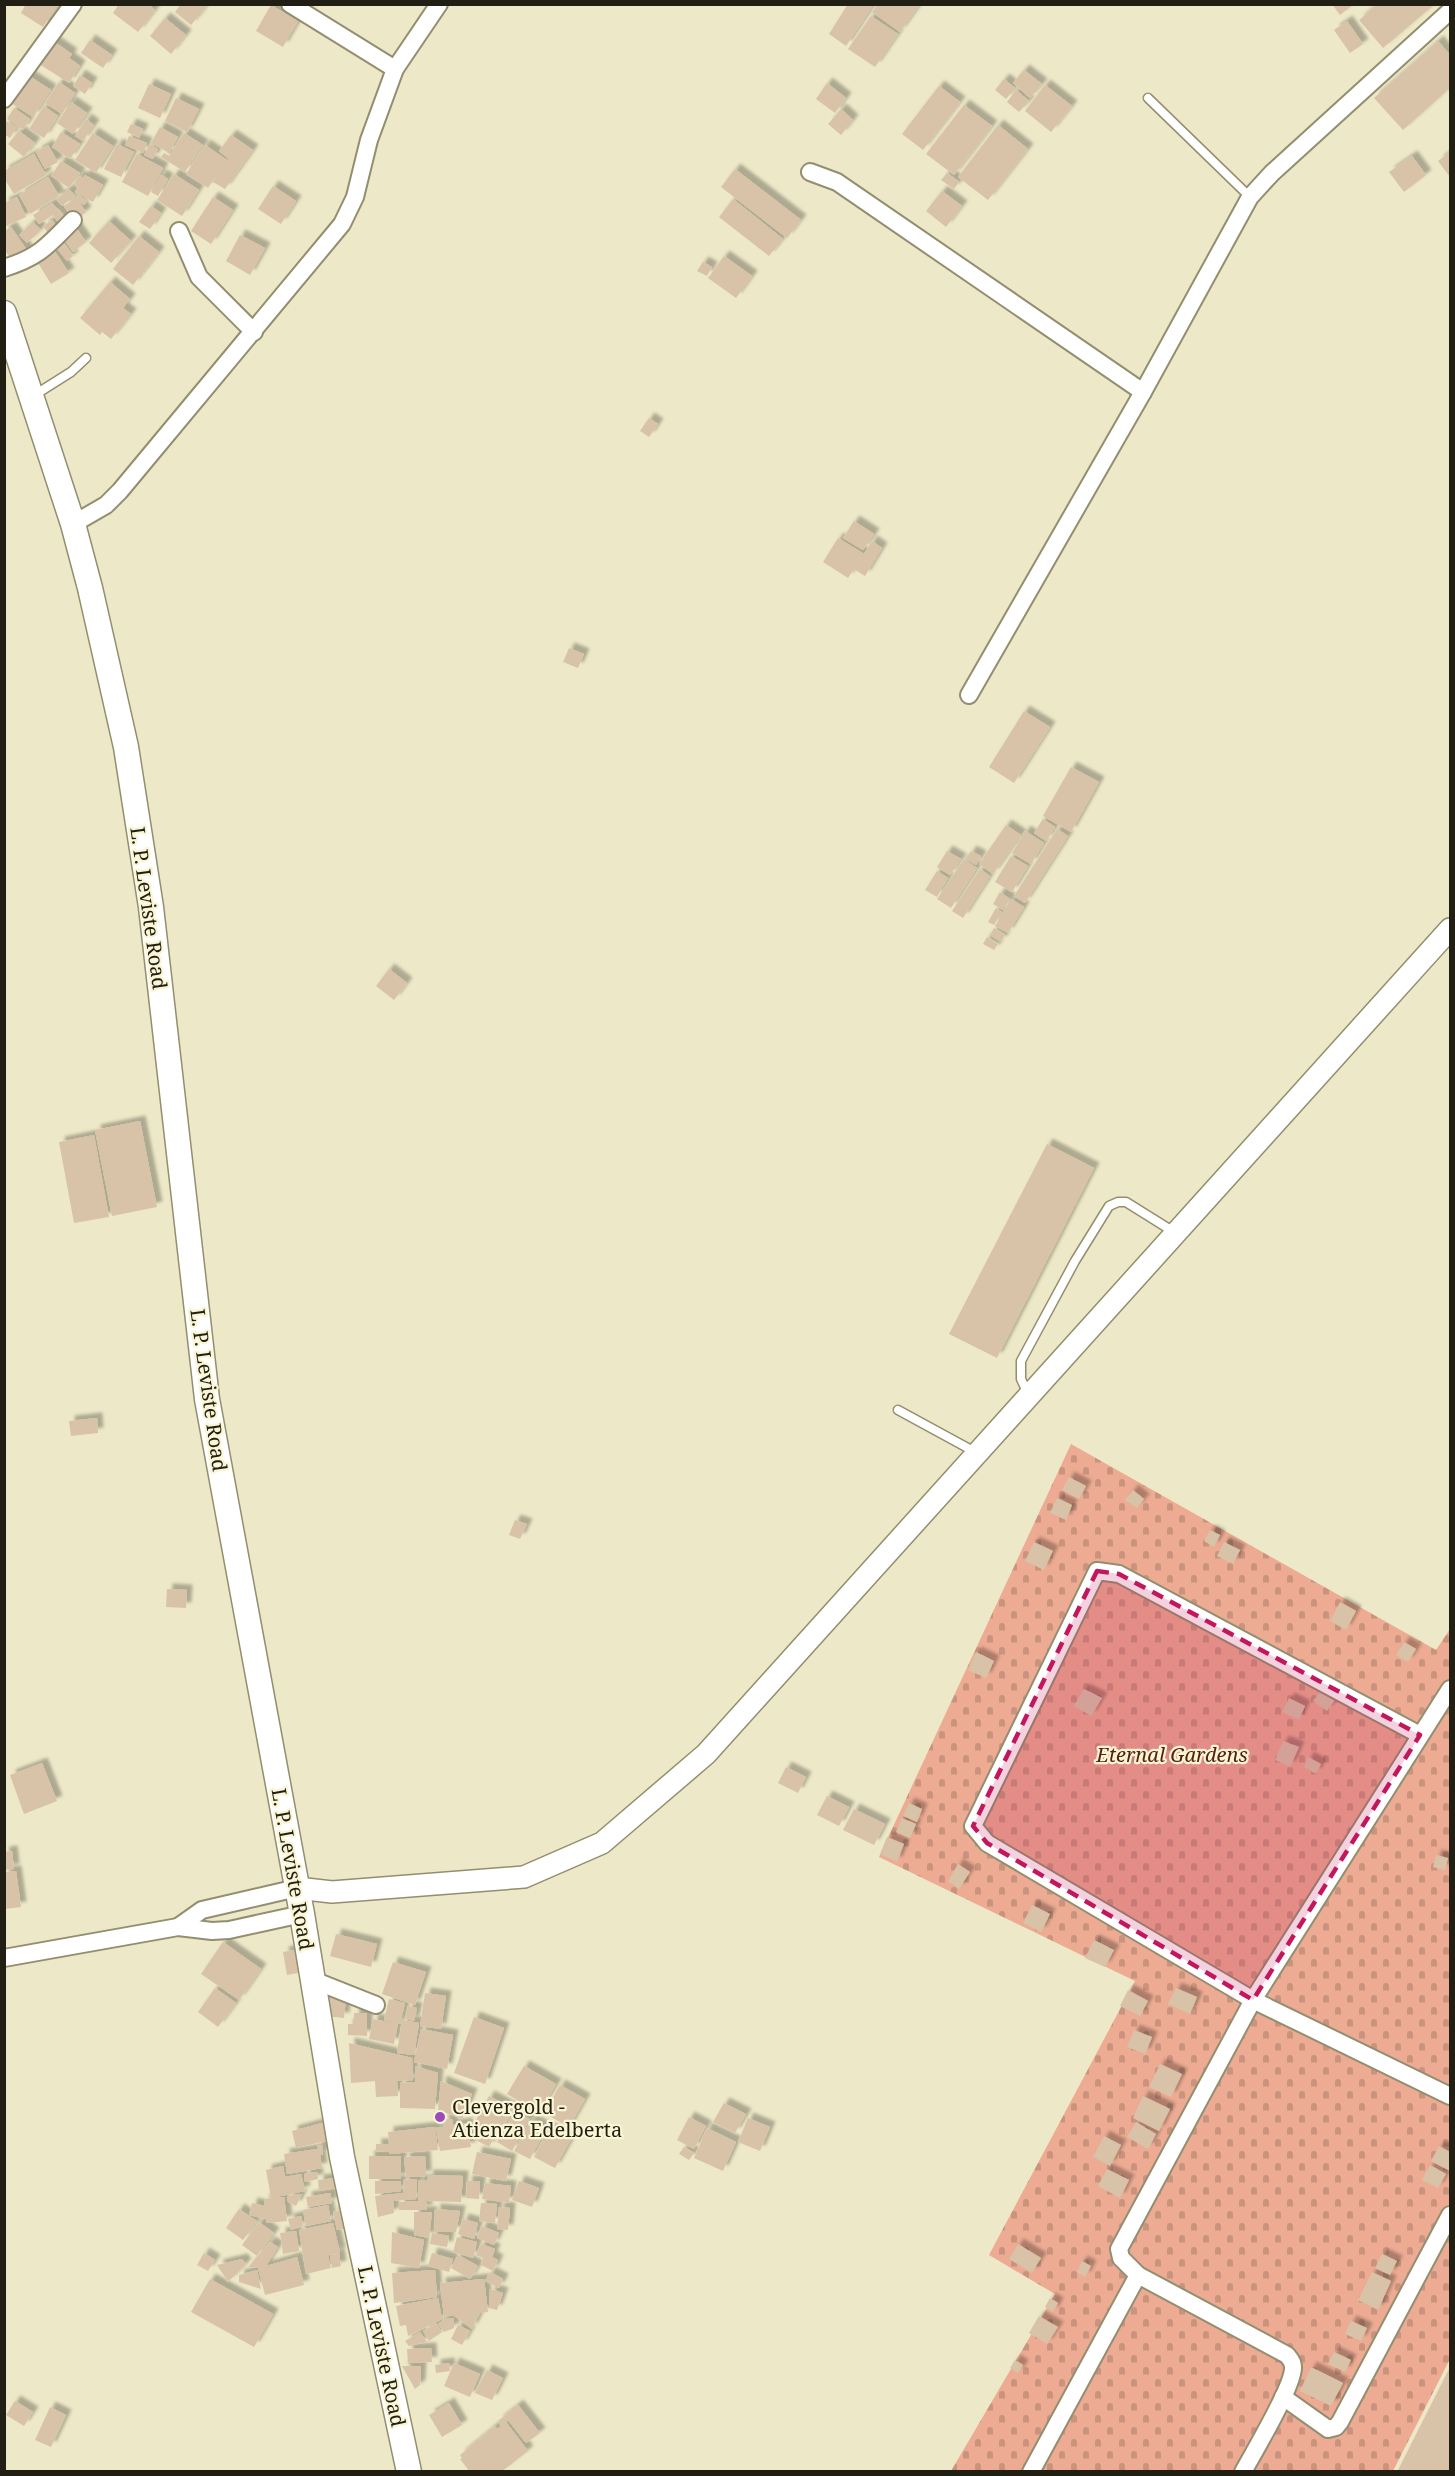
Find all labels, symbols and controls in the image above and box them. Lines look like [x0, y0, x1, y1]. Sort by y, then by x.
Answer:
street label: L. P. Leviste Road [124, 825, 174, 991]
street label: L. P. Leviste Road [184, 1307, 234, 1473]
park label: Eternal Gardens [1095, 1741, 1248, 1768]
street label: L. P. Leviste Road [265, 1786, 321, 1952]
place label: Clevergold - Atienza Edelberta [452, 2093, 622, 2143]
marker: Clevergold - Atienza Edelberta [433, 2110, 447, 2124]
street label: L. P. Leviste Road [352, 2263, 412, 2429]

